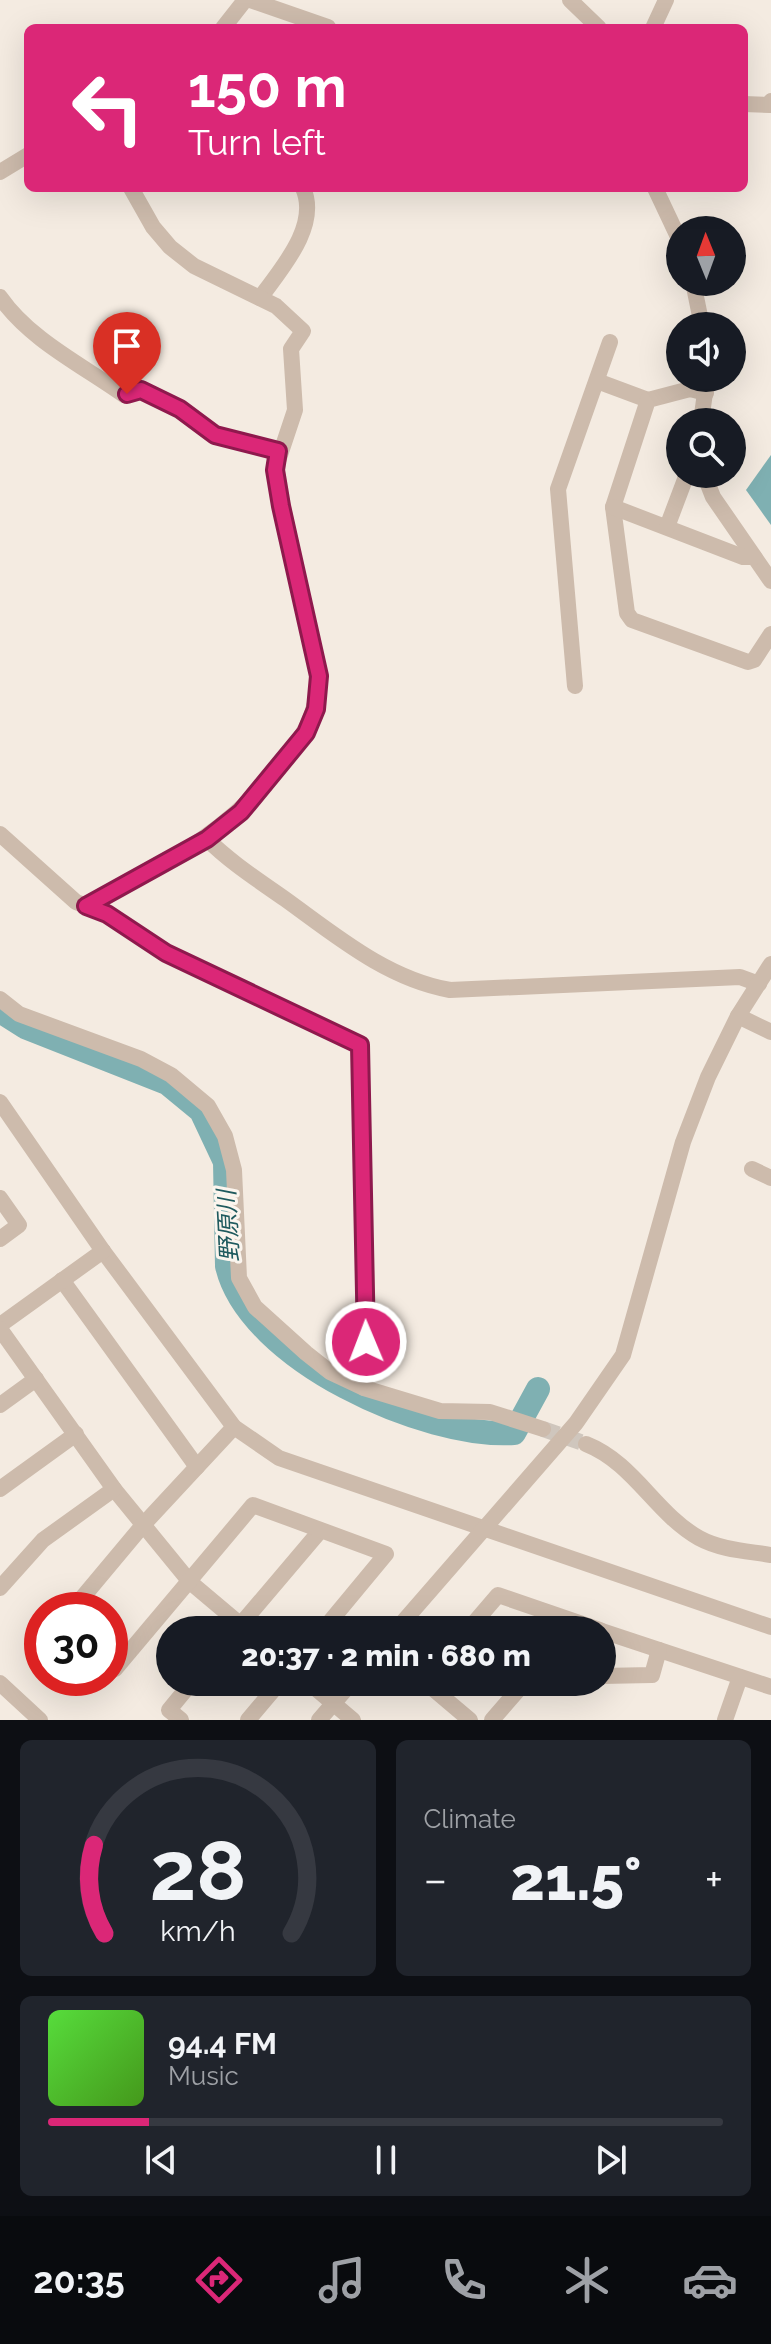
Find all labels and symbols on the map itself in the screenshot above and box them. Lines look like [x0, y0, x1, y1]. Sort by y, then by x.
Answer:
north arrow [666, 216, 746, 296]
pin [93, 312, 161, 394]
water label: 野原川 [211, 1186, 244, 1263]
position arrow [324, 1300, 408, 1384]
speed limit sign: 30 [24, 1592, 128, 1696]

